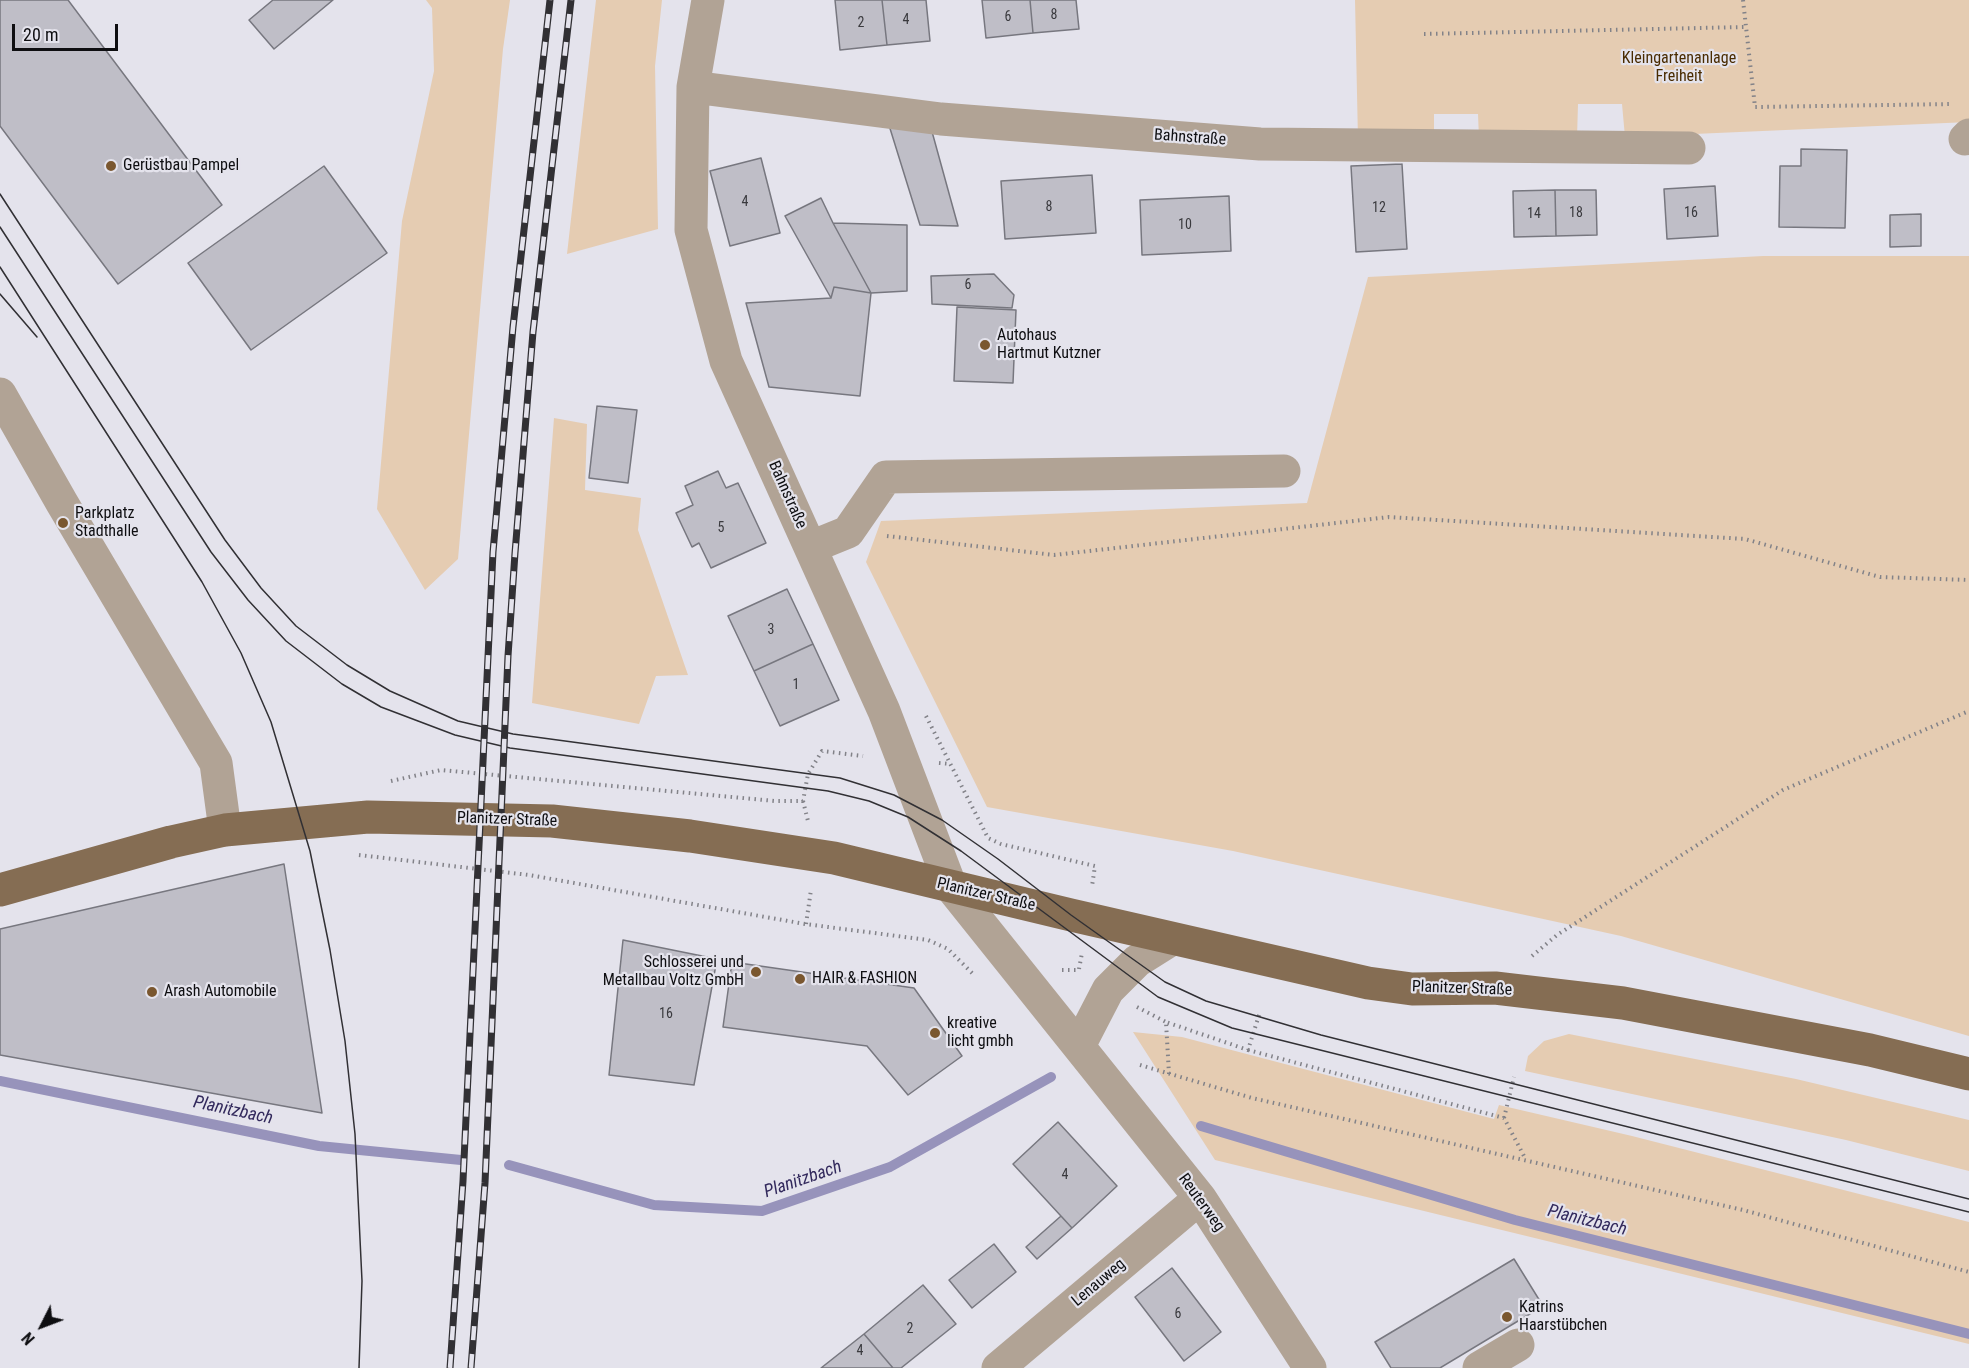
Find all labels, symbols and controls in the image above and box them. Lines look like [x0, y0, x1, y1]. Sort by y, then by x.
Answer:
house number: 8 [1051, 7, 1057, 23]
house number: 6 [1005, 9, 1011, 25]
scale bar [15, 12, 122, 50]
house number: 4 [903, 12, 909, 28]
house number: 2 [858, 15, 864, 31]
text: 20 m [23, 24, 58, 45]
park label: Kleingartenanlage Freiheit [1622, 49, 1736, 87]
street label: Bahnstraße [1153, 126, 1227, 150]
place label: Gerüstbau Pampel [123, 156, 239, 176]
marker: Gerüstbau Pampel [104, 159, 118, 173]
house number: 4 [742, 194, 748, 210]
house number: 8 [1046, 199, 1052, 215]
house number: 12 [1372, 200, 1386, 216]
house number: 18 [1569, 205, 1583, 221]
house number: 16 [1684, 205, 1698, 221]
house number: 14 [1527, 206, 1541, 222]
house number: 10 [1178, 217, 1192, 233]
house number: 6 [965, 277, 971, 293]
place label: Autohaus Hartmut Kutzner [997, 326, 1101, 364]
marker: Autohaus Hartmut Kutzner [978, 338, 992, 352]
street label: Bahnstraße [764, 458, 810, 532]
place label: Parkplatz Stadthalle [75, 504, 139, 542]
marker: Parkplatz Stadthalle [56, 516, 70, 530]
house number: 5 [718, 520, 724, 536]
house number: 3 [768, 622, 774, 638]
house number: 1 [793, 677, 799, 693]
street label: Planitzer Straße [456, 809, 558, 831]
street label: Planitzer Straße [935, 874, 1037, 916]
place label: Schlosserei und Metallbau Voltz GmbH [603, 953, 744, 991]
marker: Schlosserei und Metallbau Voltz GmbH [749, 965, 763, 979]
place label: HAIR & FASHION [812, 969, 917, 989]
marker: HAIR & FASHION [793, 972, 807, 986]
street label: Planitzer Straße [1411, 978, 1513, 1000]
place label: Arash Automobile [164, 982, 276, 1002]
marker: Arash Automobile [145, 985, 159, 999]
house number: 16 [659, 1006, 673, 1022]
place label: kreative licht gmbh [947, 1014, 1013, 1052]
marker: kreative licht gmbh [928, 1026, 942, 1040]
water label: Planitzbach [191, 1092, 275, 1130]
water label: Planitzbach [761, 1157, 845, 1203]
house number: 4 [1062, 1167, 1068, 1183]
street label: Reuterweg [1174, 1170, 1228, 1236]
water label: Planitzbach [1545, 1201, 1629, 1241]
street label: Lenauweg [1068, 1255, 1130, 1311]
north arrow [12, 1296, 72, 1356]
place label: Katrins Haarstübchen [1519, 1298, 1607, 1336]
house number: 6 [1175, 1306, 1181, 1322]
marker: Katrins Haarstübchen [1500, 1310, 1514, 1324]
house number: 2 [907, 1321, 913, 1337]
text: N [18, 1328, 39, 1348]
house number: 4 [857, 1343, 863, 1359]

